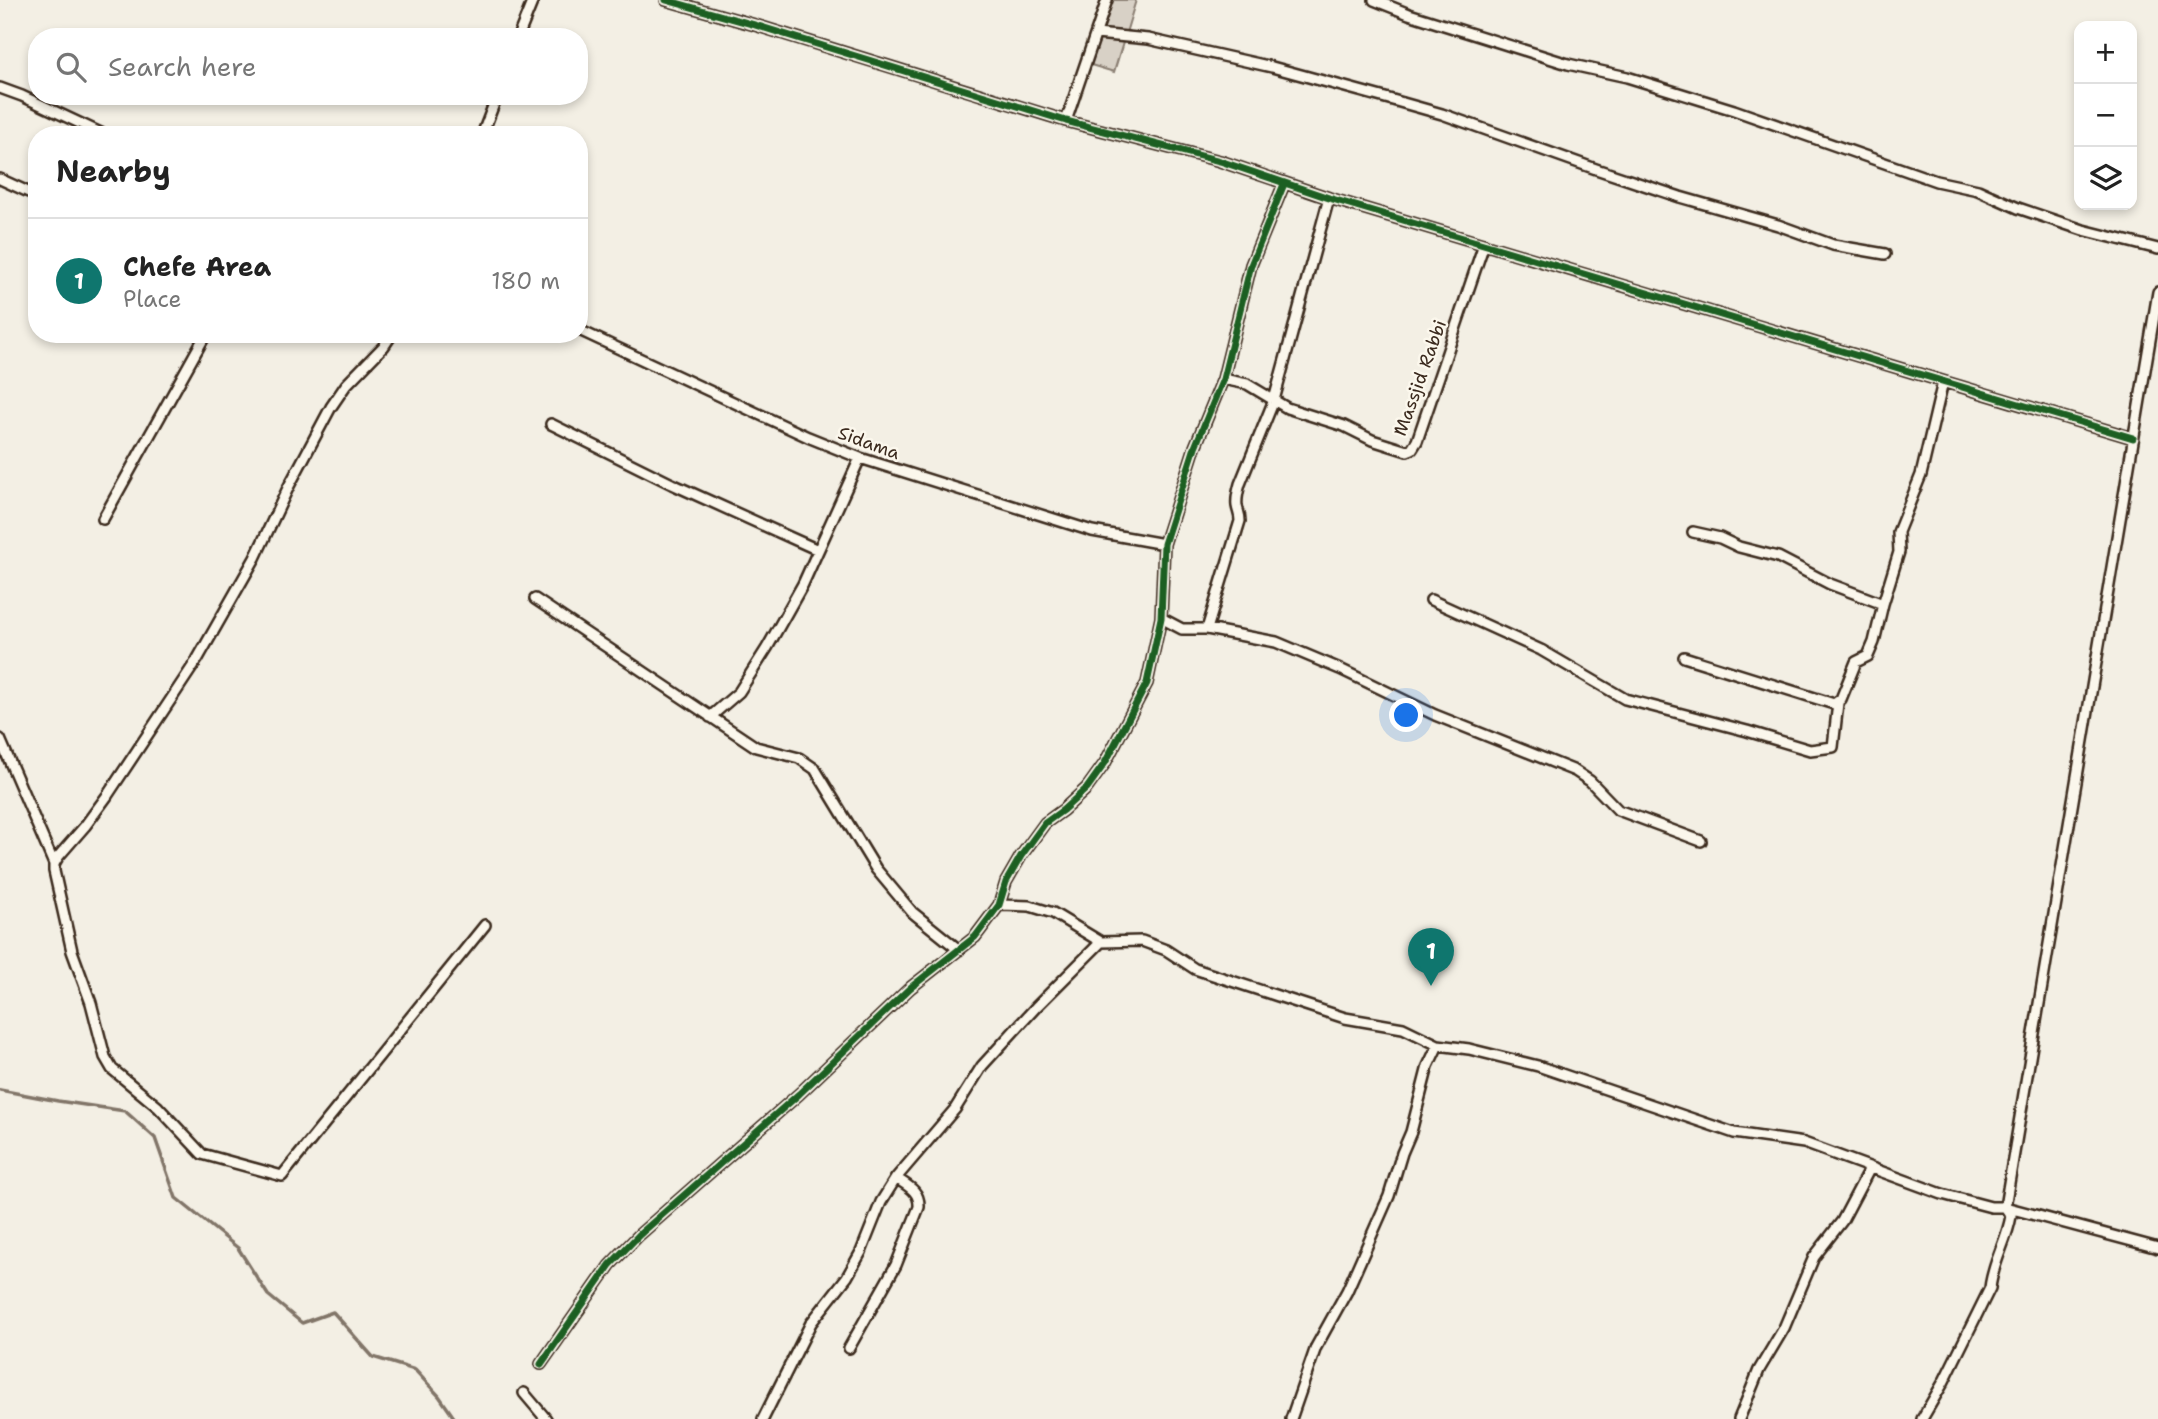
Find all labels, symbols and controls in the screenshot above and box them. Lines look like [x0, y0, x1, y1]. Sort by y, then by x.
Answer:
map controls [2074, 21, 2137, 210]
button: + [2074, 21, 2137, 84]
search box [28, 28, 588, 105]
icon: search [52, 48, 90, 86]
text: Search here [108, 49, 257, 84]
button: − [2074, 84, 2137, 147]
button: layers [2074, 147, 2137, 210]
text: Nearby [56, 151, 171, 192]
text: Chefe Area [123, 249, 271, 284]
text: 1 [74, 266, 84, 296]
text: 180 m [491, 266, 560, 296]
text: Place [123, 284, 182, 314]
street label: Massjid Rabbi [1388, 317, 1452, 439]
street label: Sidama [835, 421, 903, 465]
your location [1389, 698, 1423, 732]
pin: 1 [1408, 928, 1454, 986]

